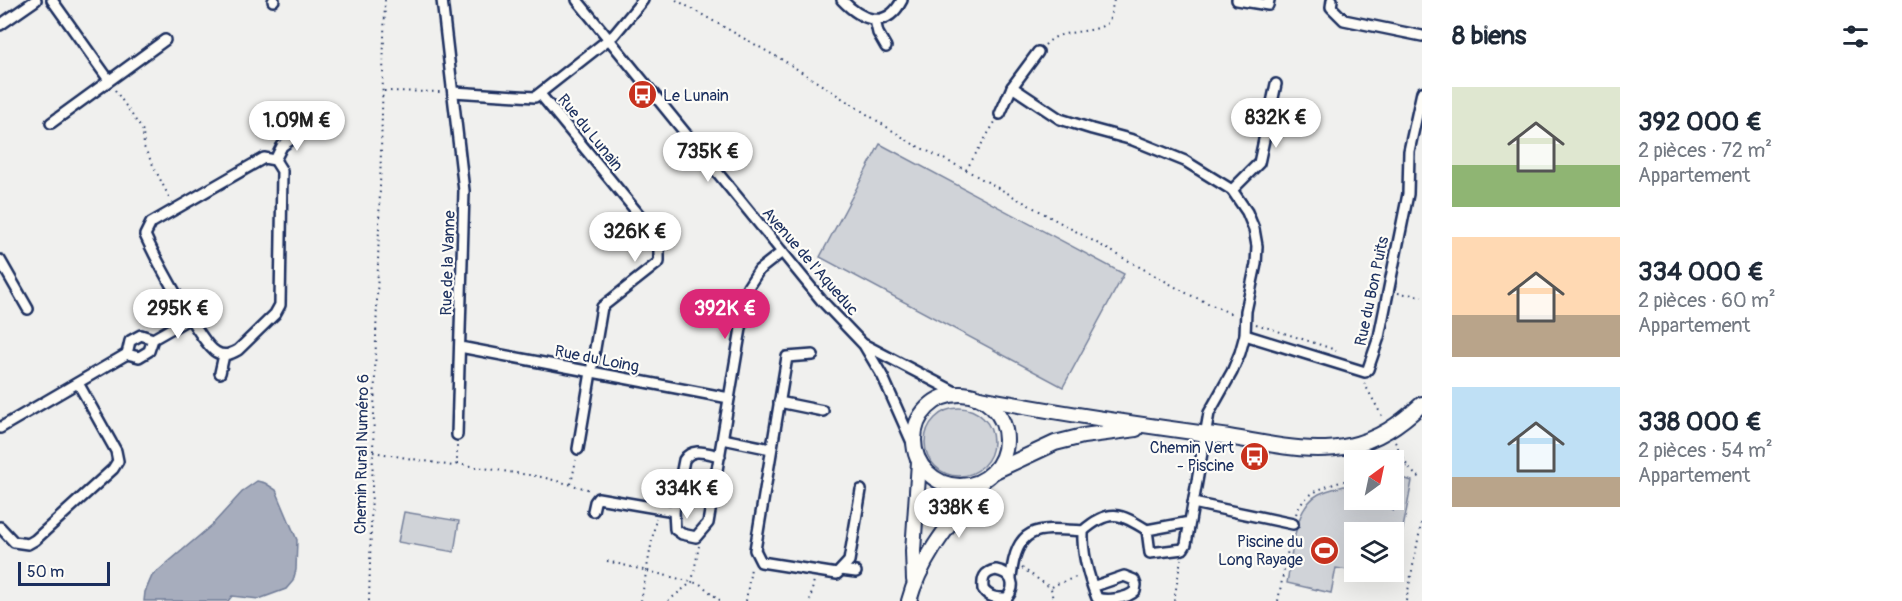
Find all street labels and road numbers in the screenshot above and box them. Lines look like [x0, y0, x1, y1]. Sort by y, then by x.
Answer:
street label: Rue du Lunain [553, 90, 627, 175]
street label: Avenue de l'Aqueduc [758, 203, 863, 320]
street label: Rue de la Vanne [436, 210, 460, 316]
street label: Rue du Bon Puits [1351, 235, 1393, 348]
street label: Rue du Loing [553, 341, 641, 377]
street label: Chemin Rural Numéro 6 [351, 374, 373, 534]

